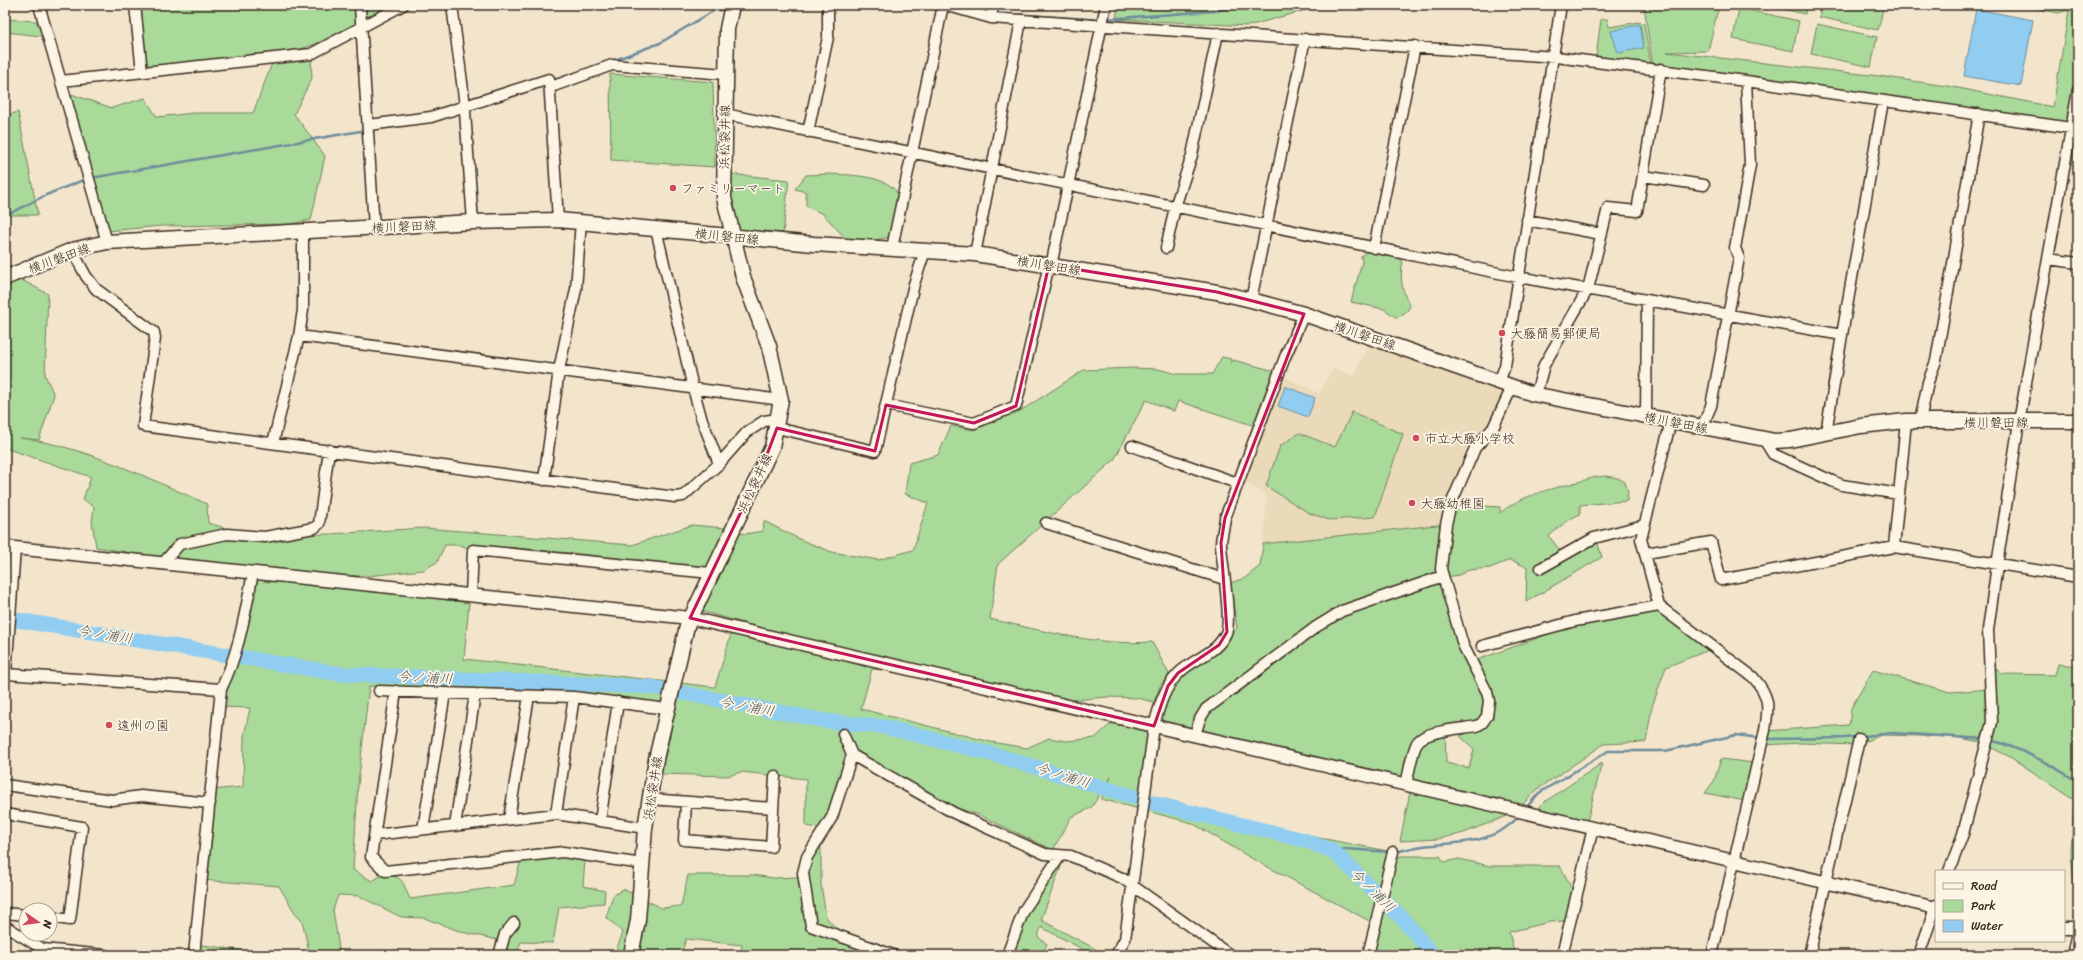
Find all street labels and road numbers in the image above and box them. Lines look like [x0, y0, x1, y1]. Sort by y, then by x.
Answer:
street label: 浜松袋井線 [712, 103, 737, 170]
street label: 横川磐田線 [371, 213, 438, 240]
street label: 横川磐田線 [693, 222, 761, 251]
street label: 横川磐田線 [25, 236, 95, 280]
street label: 横川磐田線 [1015, 249, 1084, 282]
street label: 横川磐田線 [1330, 314, 1400, 357]
street label: 横川磐田線 [1642, 405, 1711, 440]
street label: 横川磐田線 [1963, 411, 2029, 434]
street label: 浜松袋井線 [730, 448, 779, 518]
street label: 浜松袋井線 [636, 753, 669, 822]

